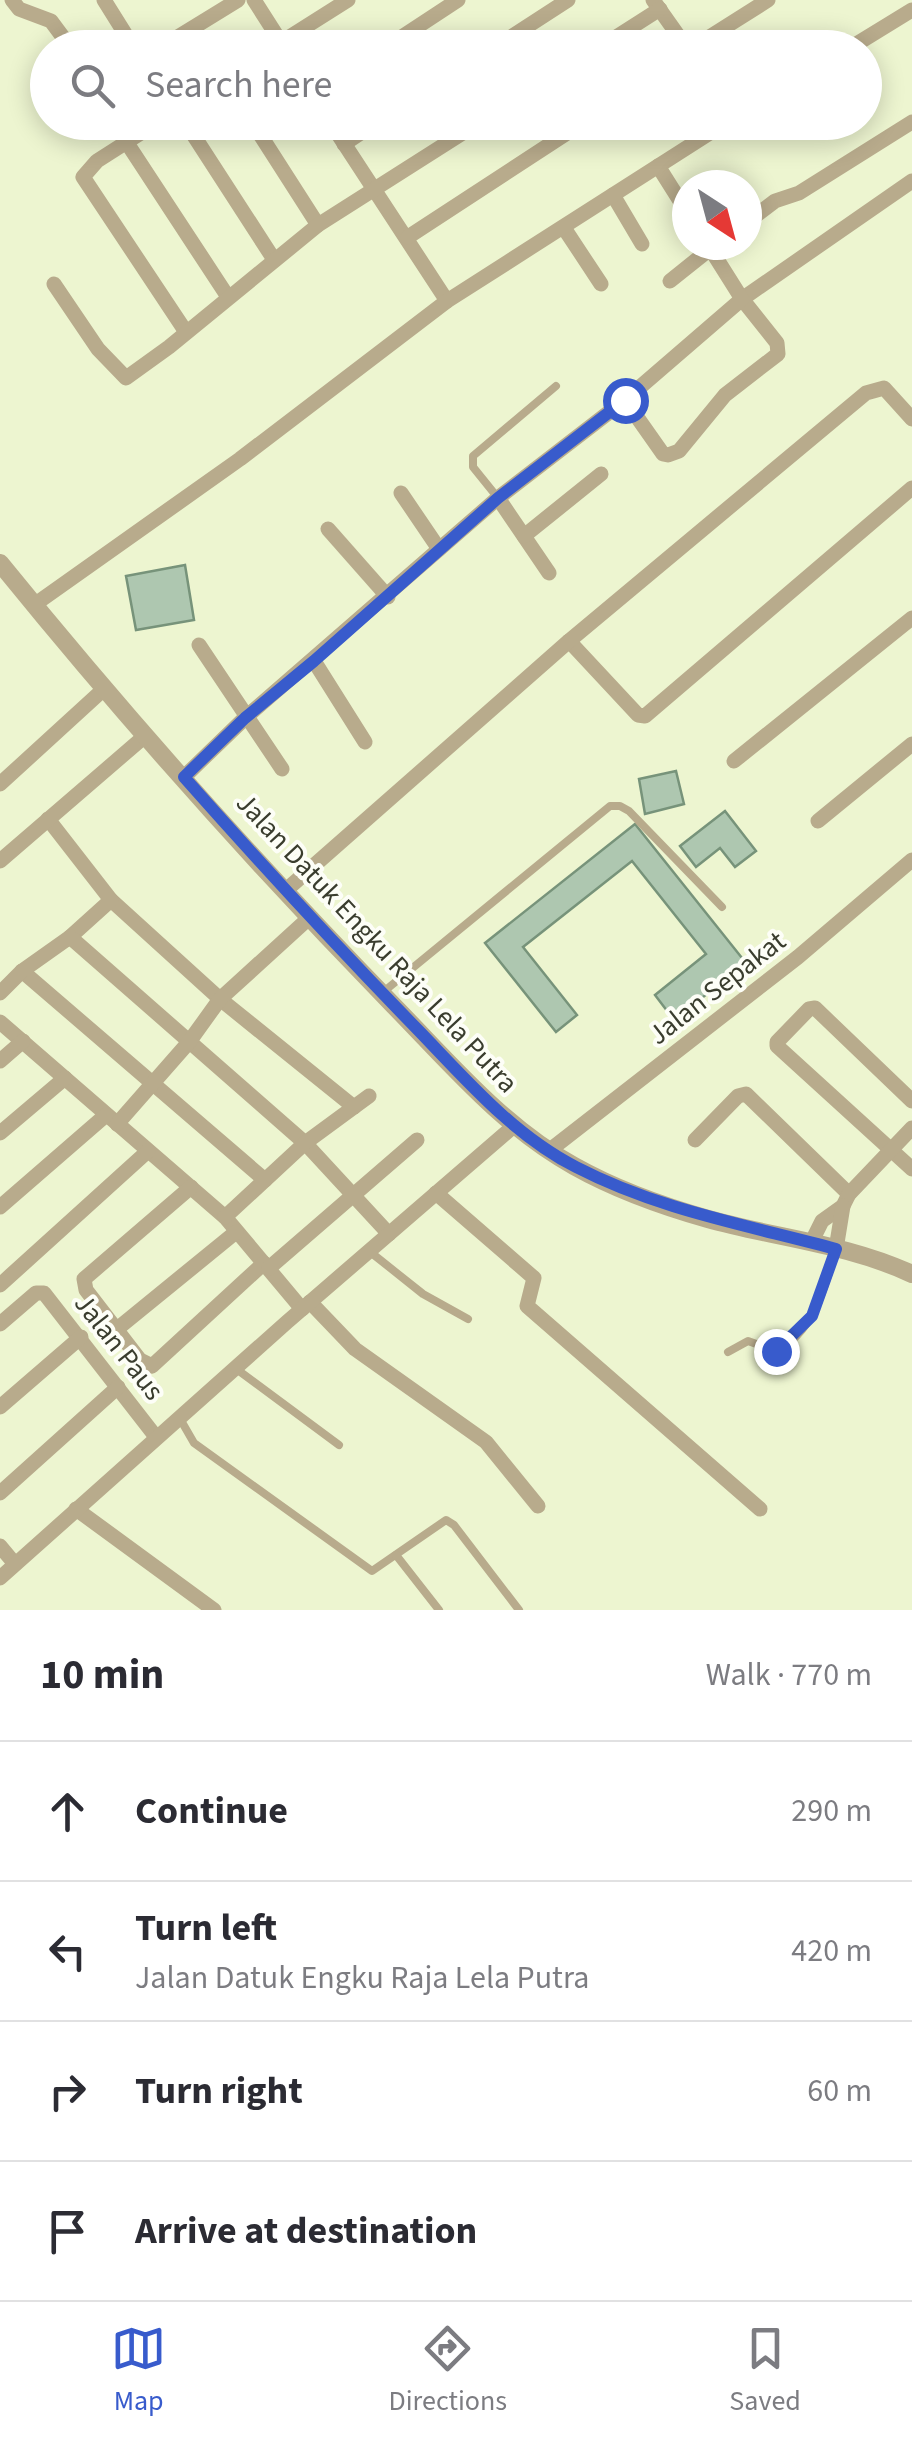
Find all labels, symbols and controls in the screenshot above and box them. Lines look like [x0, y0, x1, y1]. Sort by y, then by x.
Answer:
search box [30, 30, 882, 140]
icon: search [65, 58, 120, 113]
text: Search here [145, 58, 332, 112]
north arrow [672, 170, 762, 260]
route start [603, 378, 649, 424]
street label: Jalan Datuk Engku Raja Lela Putra [227, 784, 527, 1102]
street label: Jalan Sepakat [640, 921, 795, 1054]
street label: Jalan Paus [65, 1285, 173, 1409]
route end [754, 1329, 800, 1375]
text: 10 min [40, 1645, 164, 1705]
text: Walk · 770 m [706, 1652, 872, 1698]
icon: ahead [40, 1784, 95, 1839]
text: Continue [135, 1784, 288, 1838]
text: 290 m [791, 1788, 872, 1834]
text: Turn left [135, 1901, 277, 1955]
icon: left [40, 1924, 95, 1979]
text: 420 m [791, 1928, 872, 1974]
text: Jalan Datuk Engku Raja Lela Putra [135, 1955, 589, 2001]
icon: right [40, 2064, 95, 2119]
text: Turn right [135, 2064, 303, 2118]
text: 60 m [807, 2068, 872, 2114]
icon: arrive [40, 2204, 95, 2259]
text: Arrive at destination [135, 2204, 477, 2258]
tab: Map [111, 2321, 166, 2421]
tab: Directions [389, 2321, 507, 2421]
tab: Saved [729, 2321, 801, 2421]

